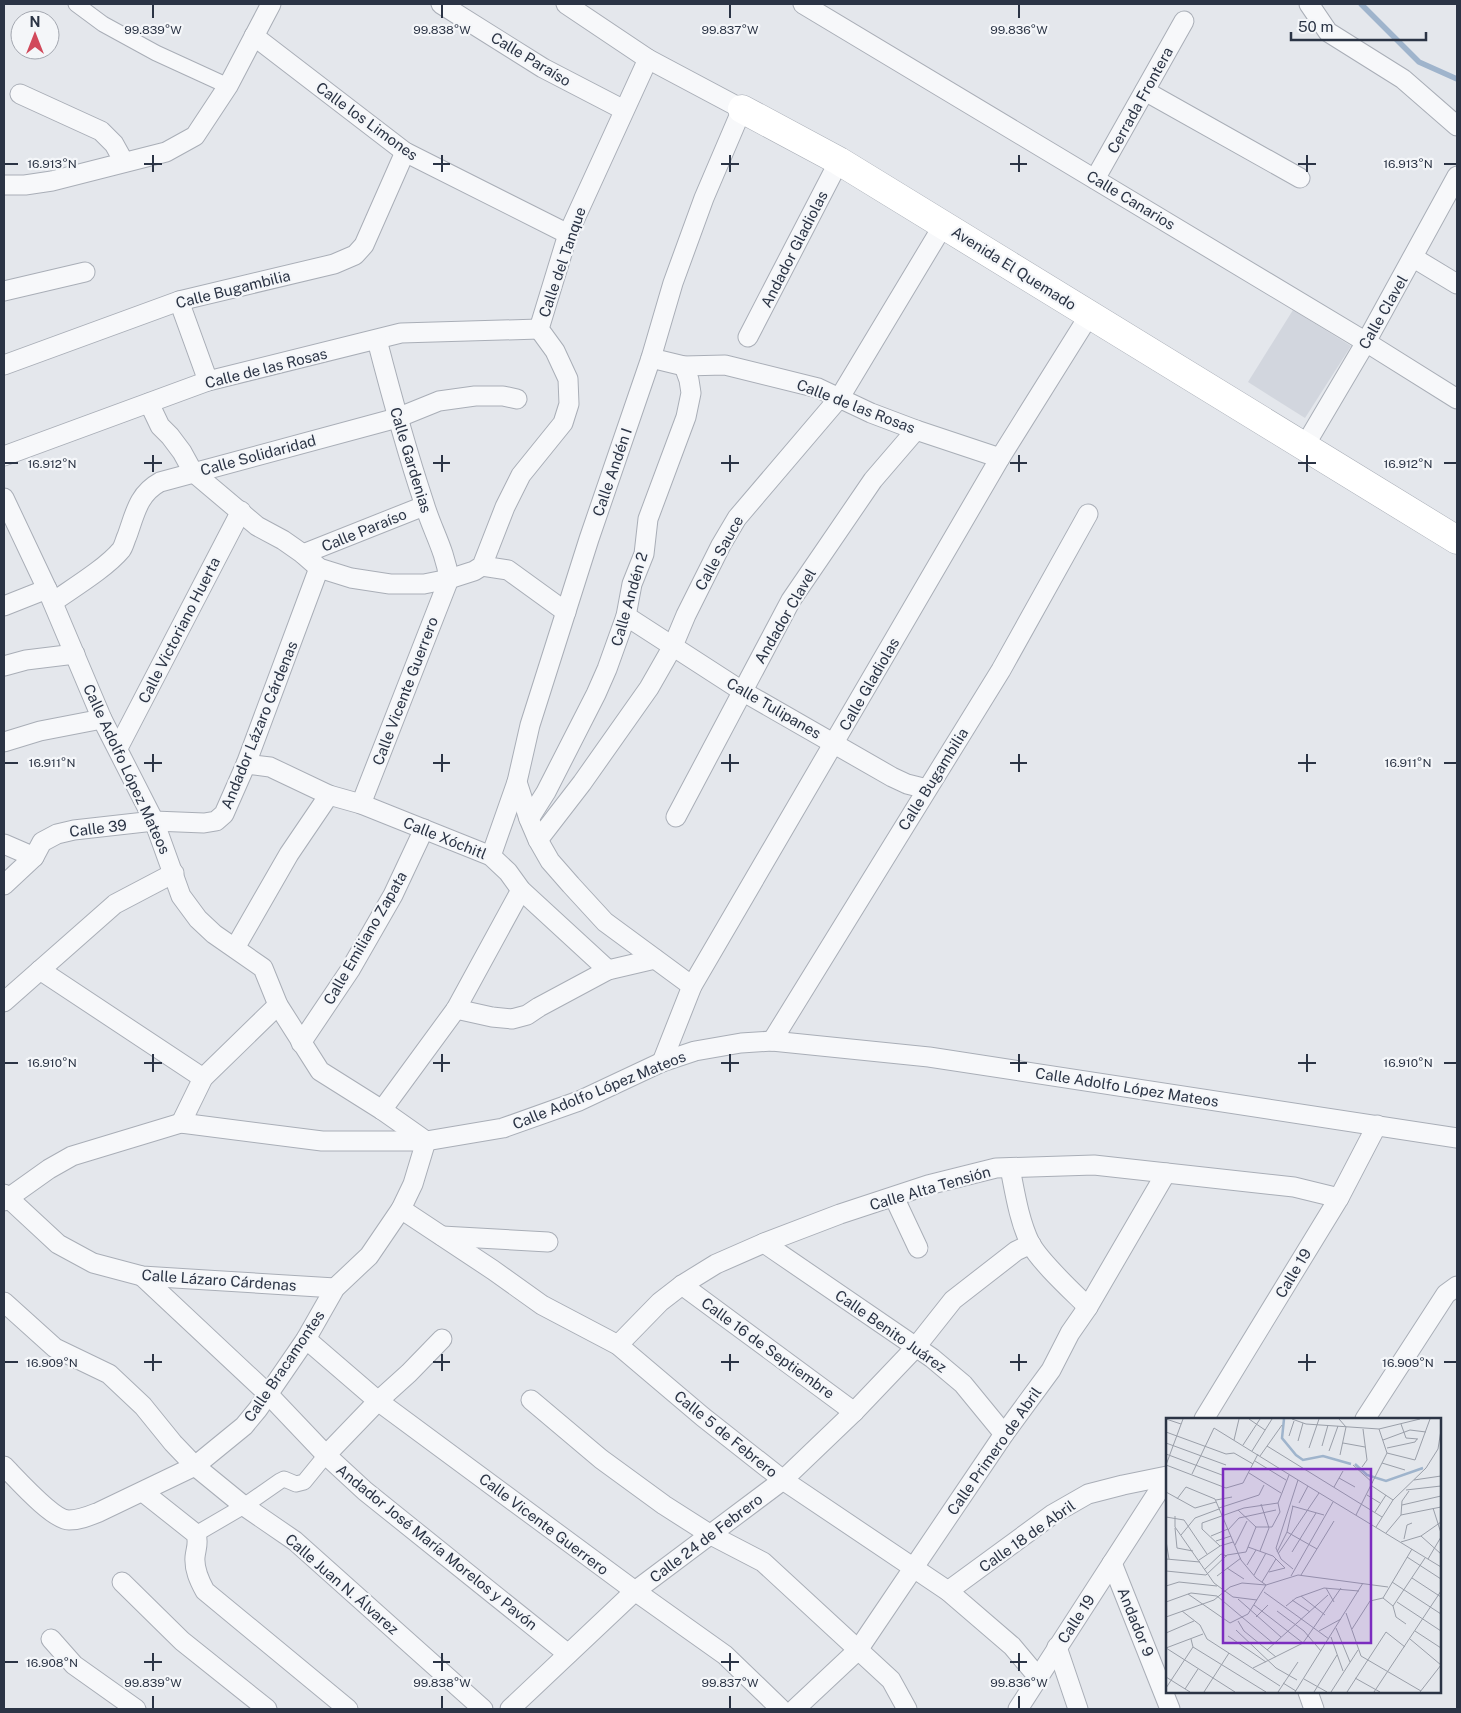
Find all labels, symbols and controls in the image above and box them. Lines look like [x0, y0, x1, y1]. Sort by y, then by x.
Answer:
north arrow [10, 10, 60, 60]
scale bar [1291, 10, 1426, 42]
text: N [30, 14, 40, 30]
text: 50 m [1298, 18, 1333, 35]
text: 99.839°W [124, 23, 182, 37]
text: 99.838°W [413, 23, 471, 37]
text: 99.837°W [702, 23, 759, 37]
text: 99.836°W [990, 23, 1048, 37]
street label: Calle Paraíso [488, 28, 574, 90]
street label: Cerrada Frontera [1104, 44, 1176, 156]
street label: Calle los Limones [313, 78, 421, 164]
text: 16.913°N [27, 157, 77, 171]
text: 16.913°N [1383, 157, 1433, 171]
street label: Calle Canarios [1084, 167, 1178, 233]
street label: Andador Gladiolas [757, 188, 831, 310]
street label: Calle del Tanque [535, 205, 589, 319]
street label: Avenida El Quemado [949, 223, 1079, 313]
street label: Calle Bugambilia [174, 267, 292, 311]
street label: Calle Clavel [1355, 272, 1411, 352]
street label: Calle de las Rosas [203, 345, 329, 391]
street label: Calle de las Rosas [794, 376, 918, 436]
street label: Calle Gardenias [387, 405, 435, 515]
street label: Calle Andén I [589, 426, 635, 518]
street label: Calle Solidaridad [198, 431, 318, 479]
text: 16.912°N [27, 457, 77, 471]
text: 16.912°N [1383, 457, 1433, 471]
street label: Calle Paraíso [319, 505, 409, 555]
street label: Calle Sauce [692, 513, 746, 593]
street label: Calle Andén 2 [607, 550, 651, 648]
street label: Calle Victoriano Huerta [135, 554, 223, 706]
street label: Andador Clavel [751, 566, 819, 666]
street label: Calle Vicente Guerrero [369, 614, 441, 768]
street label: Calle Gladiolas [836, 635, 902, 733]
street label: Andador Lázaro Cárdenas [217, 639, 301, 811]
street label: Calle Tulipanes [724, 674, 824, 742]
street label: Calle Adolfo López Mateos [80, 681, 174, 857]
street label: Calle Bugambilia [895, 725, 971, 833]
text: 16.911°N [29, 756, 75, 770]
text: 16.911°N [1385, 756, 1431, 770]
street label: Calle Xóchitl [401, 814, 489, 862]
street label: Calle 39 [68, 816, 128, 840]
street label: Calle Emiliano Zapata [320, 868, 410, 1008]
street label: Calle Adolfo López Mateos [510, 1047, 688, 1133]
text: 16.910°N [27, 1056, 77, 1070]
text: 16.910°N [1383, 1056, 1433, 1070]
street label: Calle Adolfo López Mateos [1034, 1064, 1220, 1110]
street label: Calle Alta Tensión [868, 1163, 992, 1213]
street label: Calle 19 [1272, 1245, 1314, 1301]
street label: Calle Lázaro Cárdenas [141, 1266, 297, 1294]
street label: Calle Benito Juárez [832, 1286, 950, 1376]
street label: Calle 16 de Septiembre [698, 1294, 838, 1402]
street label: Calle Bracamontes [240, 1307, 328, 1425]
text: 16.909°N [26, 1356, 78, 1370]
text: 16.909°N [1382, 1356, 1434, 1370]
street label: Calle Primero de Abril [943, 1384, 1045, 1518]
street label: Calle 5 de Febrero [671, 1387, 781, 1481]
inset map [1166, 1418, 1441, 1693]
street label: Andador José María Morelos y Pavón [333, 1461, 541, 1633]
street label: Calle Vicente Guerrero [476, 1470, 612, 1578]
street label: Calle 24 de Febrero [646, 1490, 766, 1586]
street label: Calle 18 de Abril [976, 1497, 1078, 1575]
street label: Calle Juan N. Álvarez [282, 1530, 402, 1638]
street label: Andador 9 [1114, 1585, 1158, 1659]
street label: Calle 19 [1054, 1592, 1098, 1646]
text: 16.908°N [26, 1656, 78, 1670]
text: 99.839°W [124, 1676, 182, 1690]
text: 99.838°W [413, 1676, 471, 1690]
text: 99.837°W [702, 1676, 759, 1690]
text: 99.836°W [990, 1676, 1048, 1690]

